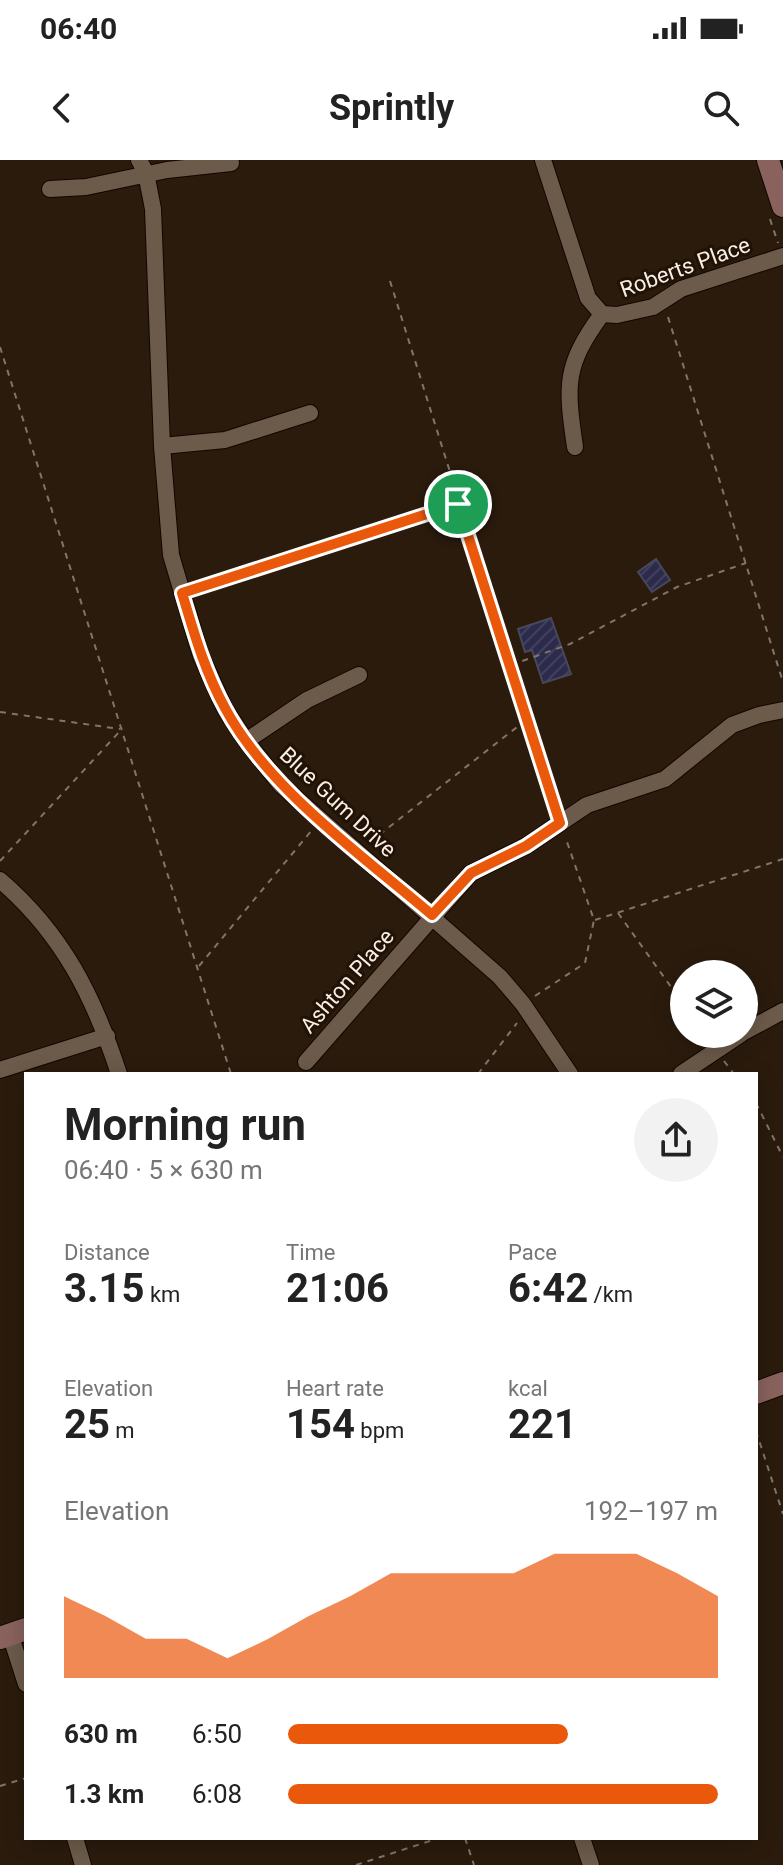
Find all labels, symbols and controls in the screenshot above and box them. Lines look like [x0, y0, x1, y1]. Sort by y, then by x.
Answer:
text: 06:40 [40, 11, 117, 46]
icon: back [40, 86, 84, 130]
icon: search [699, 86, 743, 130]
text: Sprintly [329, 87, 454, 129]
street label: Roberts Place [617, 232, 753, 302]
pin [424, 470, 492, 538]
icon: arrive [436, 482, 480, 526]
street label: Blue Gum Drive [275, 742, 401, 862]
street label: Ashton Place [295, 924, 399, 1038]
map controls [670, 960, 758, 1048]
button: layers [670, 960, 758, 1048]
button: share [634, 1098, 718, 1182]
text: Morning run [64, 1099, 306, 1151]
text: 06:40 · 5 × 630 m [64, 1155, 263, 1185]
text: Distance [64, 1240, 150, 1265]
text: Time [286, 1240, 335, 1265]
text: Pace [508, 1240, 557, 1265]
text: 3.15 [64, 1265, 144, 1312]
text: 21:06 [286, 1265, 389, 1312]
text: 6:42 [508, 1265, 588, 1312]
text: km [144, 1282, 180, 1307]
text: /km [588, 1282, 633, 1307]
text: Elevation [64, 1376, 153, 1401]
text: Heart rate [286, 1376, 384, 1401]
text: kcal [508, 1376, 548, 1401]
text: 25 [64, 1401, 110, 1448]
text: 154 [286, 1401, 355, 1448]
text: 221 [508, 1401, 577, 1448]
text: m [110, 1418, 135, 1443]
text: bpm [355, 1418, 404, 1443]
text: Elevation [64, 1496, 169, 1526]
text: 192–197 m [584, 1496, 718, 1526]
text: 630 m [64, 1719, 138, 1749]
text: 6:50 [192, 1719, 242, 1749]
text: 1.3 km [64, 1779, 144, 1809]
text: 6:08 [192, 1779, 242, 1809]

